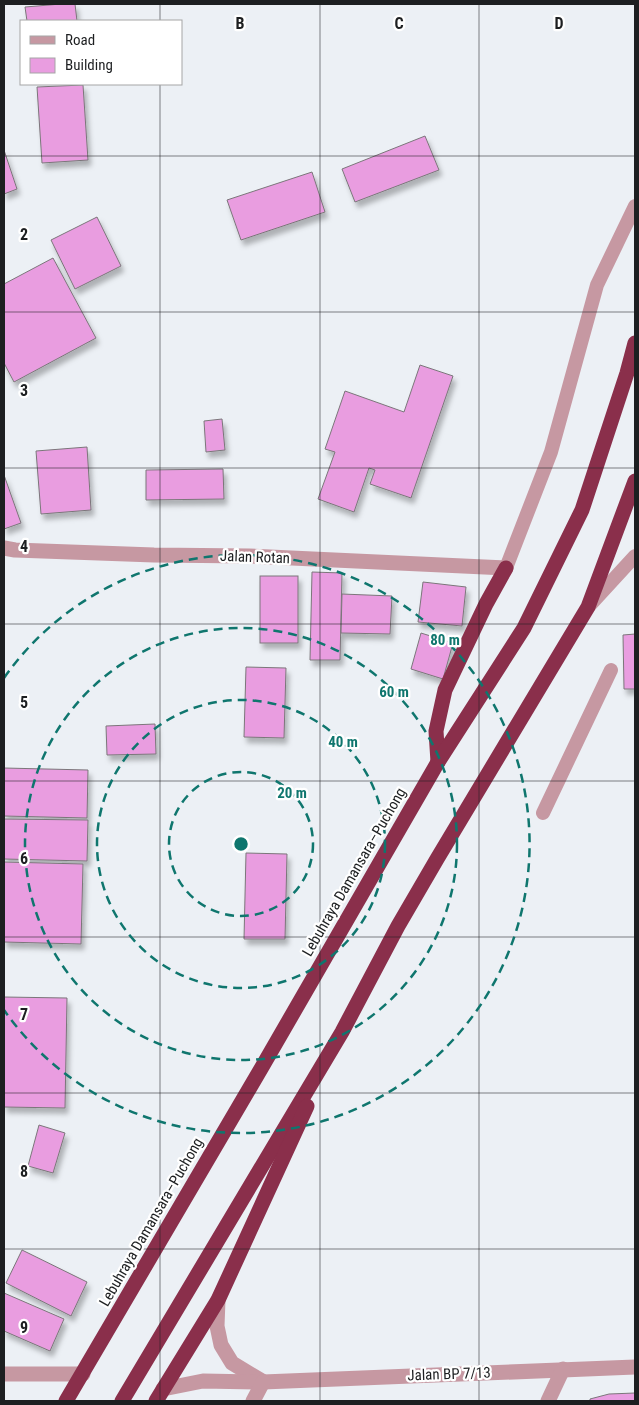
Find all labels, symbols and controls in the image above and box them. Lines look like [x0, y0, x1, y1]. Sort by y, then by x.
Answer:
text: B [236, 14, 245, 33]
text: C [394, 14, 404, 33]
text: D [554, 14, 564, 33]
legend [20, 20, 182, 85]
text: Road [65, 31, 95, 49]
text: Building [65, 56, 113, 74]
text: 2 [20, 225, 28, 244]
text: 3 [20, 381, 28, 400]
text: 4 [20, 537, 28, 556]
street label: Jalan Rotan [220, 547, 290, 567]
text: 80 m [430, 631, 460, 649]
text: 60 m [379, 683, 409, 701]
text: 5 [20, 693, 28, 712]
text: 40 m [328, 733, 358, 751]
text: 20 m [277, 784, 307, 802]
street label: Lebuhraya Damansara–Puchong [298, 785, 410, 959]
centre of rings [232, 835, 250, 853]
text: 6 [20, 849, 28, 868]
text: 7 [20, 1005, 28, 1024]
street label: Lebuhraya Damansara–Puchong [95, 1135, 207, 1309]
text: 8 [20, 1162, 28, 1181]
text: 9 [20, 1318, 28, 1337]
street label: Jalan BP 7/13 [407, 1364, 491, 1384]

